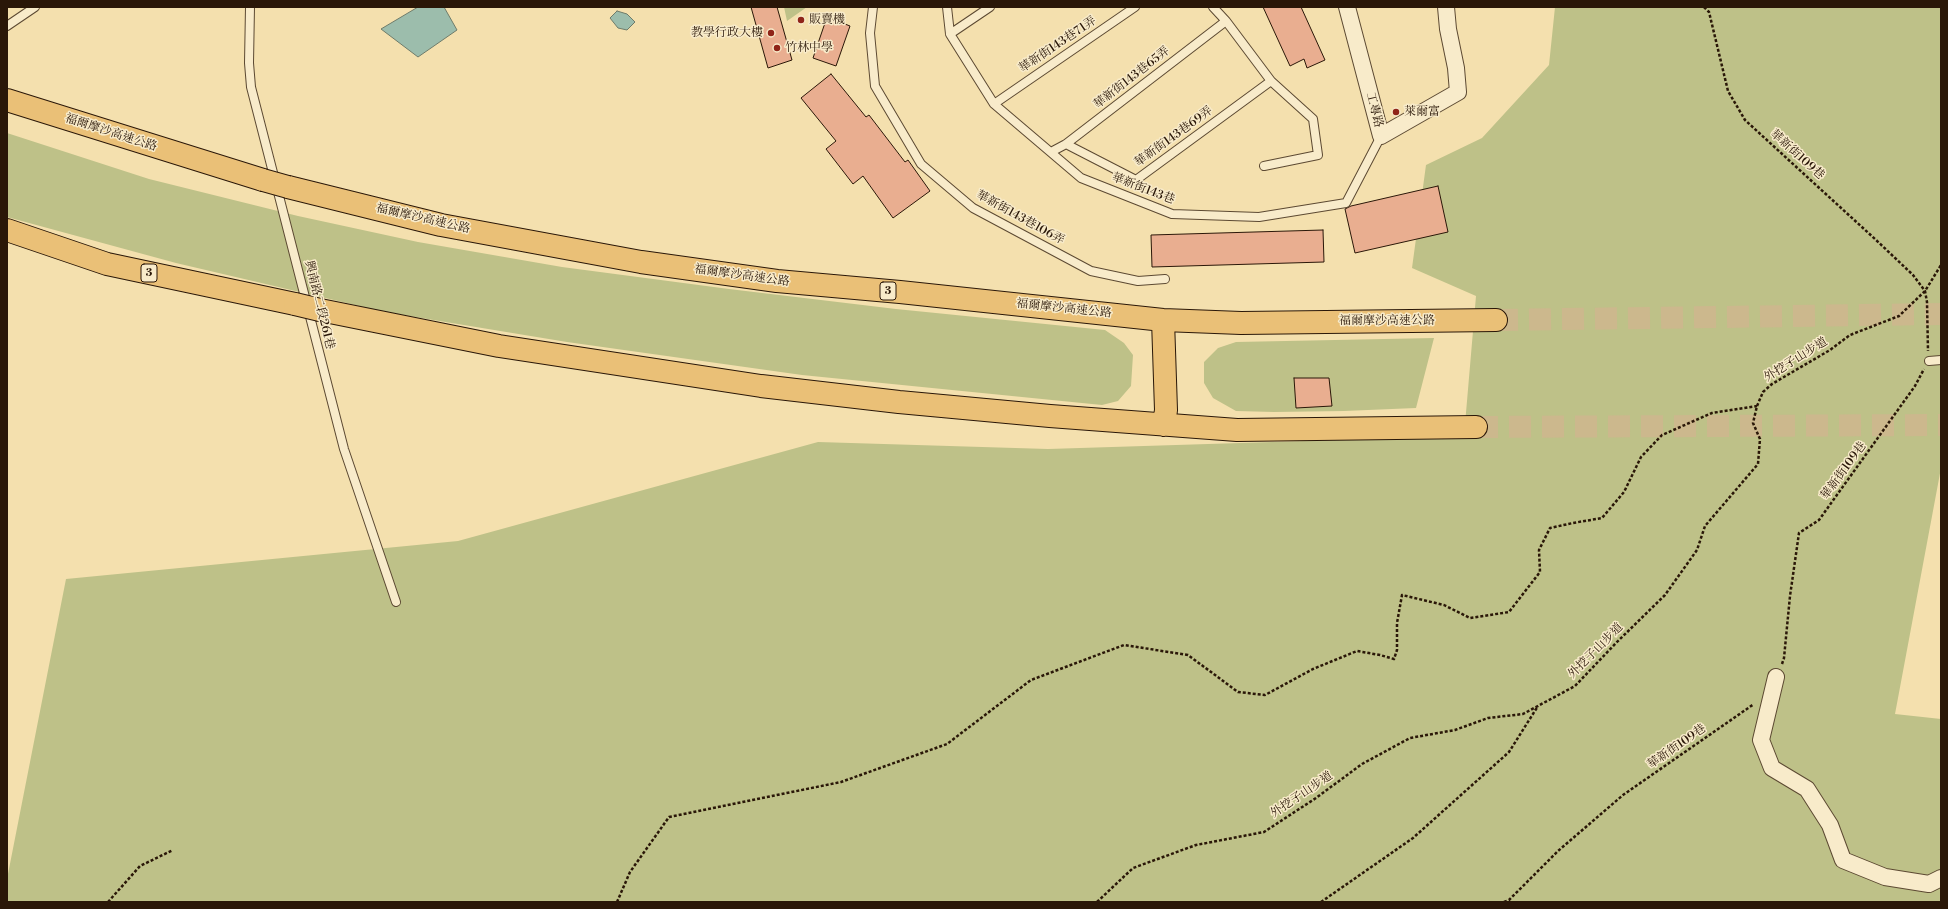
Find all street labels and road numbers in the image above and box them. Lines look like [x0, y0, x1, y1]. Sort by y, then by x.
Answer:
street label: 華新街143巷71弄 [1017, 14, 1099, 76]
street label: 華新街143巷65弄 [1091, 44, 1173, 112]
street label: 工專路 [1363, 91, 1385, 129]
street label: 華新街143巷69弄 [1132, 104, 1216, 170]
street label: 福爾摩沙高速公路 [63, 111, 159, 155]
street label: 華新街109巷 [1767, 127, 1827, 183]
street label: 華新街143巷 [1109, 170, 1177, 208]
street label: 華新街143巷106弄 [973, 188, 1067, 248]
street label: 福爾摩沙高速公路 [375, 201, 471, 237]
street label: 興南路二段261巷 [301, 259, 337, 351]
street label: 福爾摩沙高速公路 [693, 262, 791, 290]
road number: 3 [141, 264, 157, 282]
road number: 3 [880, 282, 896, 300]
street label: 福爾摩沙高速公路 [1016, 297, 1112, 321]
street label: 福爾摩沙高速公路 [1339, 314, 1435, 328]
street label: 外挖子山步道 [1762, 335, 1830, 385]
street label: 華新街109巷 [1818, 439, 1870, 503]
street label: 外挖子山步道 [1565, 620, 1627, 682]
street label: 華新街109巷 [1645, 722, 1709, 772]
street label: 外挖子山步道 [1268, 769, 1336, 821]

